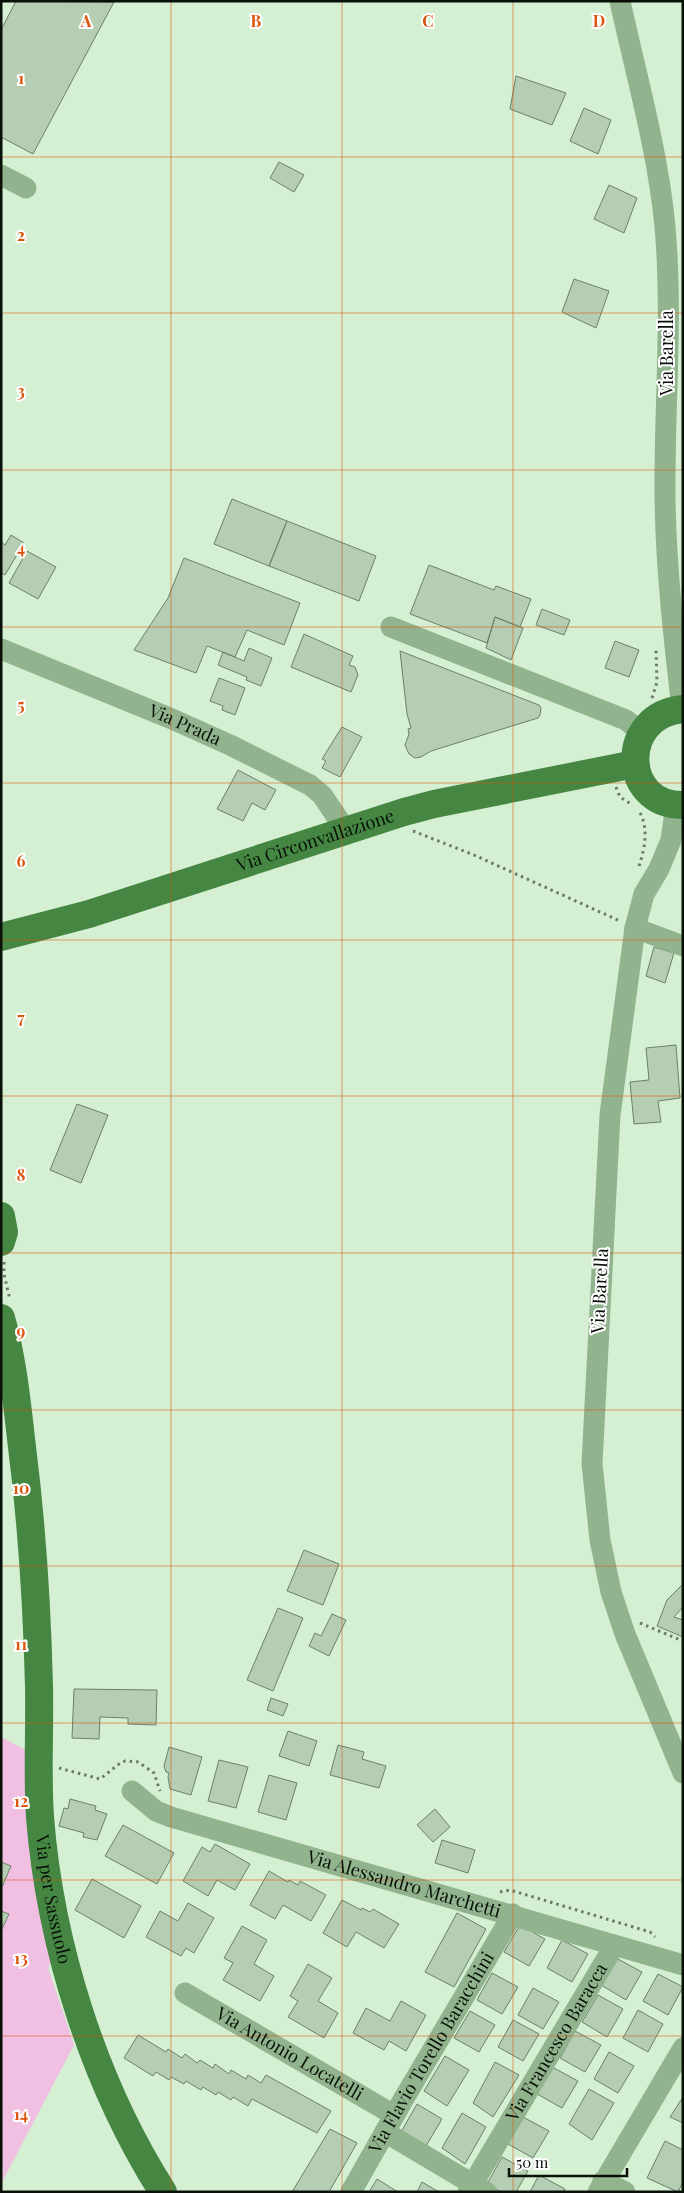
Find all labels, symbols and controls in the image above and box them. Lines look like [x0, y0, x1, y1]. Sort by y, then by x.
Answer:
text: A [80, 10, 92, 31]
text: B [251, 10, 262, 31]
text: C [422, 10, 434, 31]
text: D [593, 10, 605, 31]
text: 1 [18, 67, 24, 88]
text: 2 [17, 224, 25, 245]
street label: Via Barella [654, 310, 678, 397]
text: 3 [17, 380, 25, 401]
text: 4 [17, 537, 25, 558]
text: 5 [17, 694, 25, 715]
street label: Via Prada [145, 698, 225, 750]
street label: Via Circonvallazione [232, 803, 397, 877]
text: 6 [17, 850, 26, 871]
text: 7 [17, 1007, 25, 1028]
text: 8 [17, 1164, 26, 1185]
street label: Via Barella [585, 1248, 613, 1335]
text: 9 [17, 1320, 26, 1341]
text: 10 [13, 1477, 29, 1498]
text: 11 [15, 1633, 27, 1654]
text: 12 [14, 1790, 28, 1811]
street label: Via per Sassuolo [31, 1833, 78, 1966]
street label: Via Alessandro Marchetti [304, 1844, 504, 1923]
text: 13 [14, 1947, 28, 1968]
street label: Via Flavio Torello Baracchini [362, 1947, 499, 2158]
street label: Via Francesco Baracca [499, 1958, 612, 2126]
street label: Via Antonio Locatelli [211, 2000, 368, 2106]
text: 14 [14, 2103, 28, 2124]
scale bar [509, 2146, 626, 2178]
text: 50 m [516, 2152, 549, 2172]

